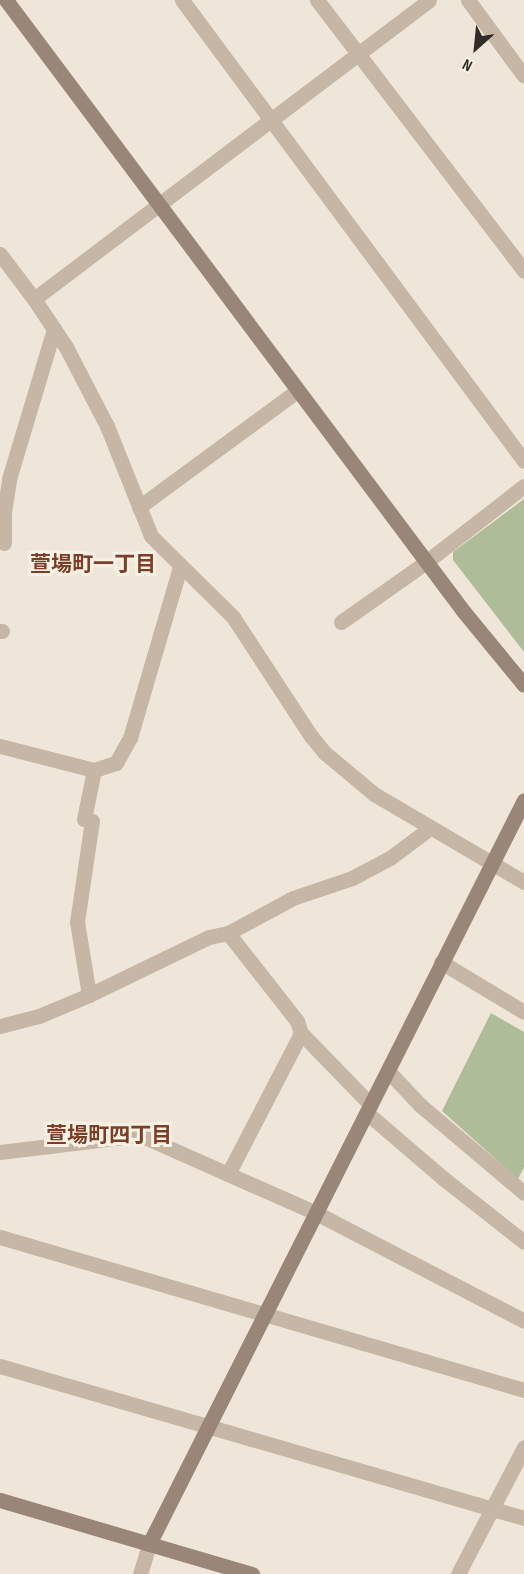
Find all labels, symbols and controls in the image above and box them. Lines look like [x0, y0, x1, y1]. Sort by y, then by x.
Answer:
north arrow [446, 18, 506, 78]
text: N [459, 54, 476, 75]
district label: 萱場町一丁目 [30, 552, 156, 578]
district label: 萱場町四丁目 [46, 1123, 172, 1149]

